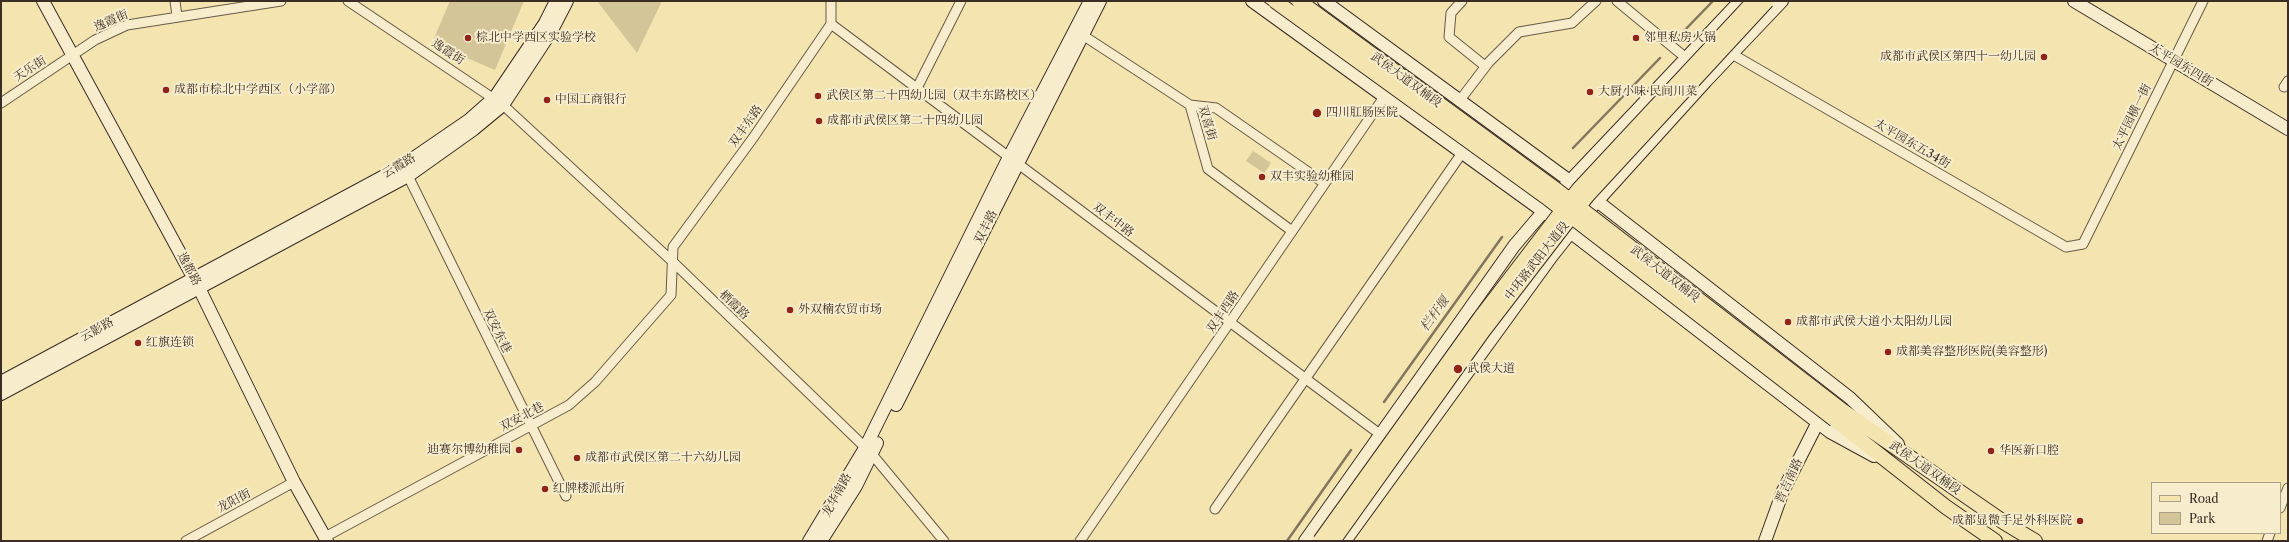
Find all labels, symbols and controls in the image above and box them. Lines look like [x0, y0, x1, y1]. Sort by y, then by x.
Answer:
street label: 逸霞街 [92, 7, 130, 35]
place label: 棕北中学西区实验学校 [476, 31, 596, 45]
place label: 邻里私房火锅 [1644, 31, 1716, 45]
marker: 棕北中学西区实验学校 [463, 33, 473, 43]
marker: 邻里私房火锅 [1631, 33, 1641, 43]
street label: 逸霞街 [429, 36, 467, 68]
street label: 太平园东四街 [2146, 40, 2216, 90]
street label: 武侯大道双楠段 [1368, 49, 1444, 111]
place label: 成都市武侯区第四十一幼儿园 [1880, 50, 2036, 64]
marker: 成都市武侯区第四十一幼儿园 [2039, 52, 2049, 62]
street label: 天乐街 [11, 53, 49, 85]
street label: 太平园横一街 [2110, 81, 2154, 153]
place label: 成都市棕北中学西区（小学部） [174, 83, 342, 97]
marker: 成都市棕北中学西区（小学部） [161, 85, 171, 95]
place label: 大厨小味·民间川菜 [1598, 85, 1697, 99]
marker: 大厨小味·民间川菜 [1585, 87, 1595, 97]
place label: 武侯区第二十四幼儿园（双丰东路校区） [826, 89, 1042, 103]
marker: 武侯区第二十四幼儿园（双丰东路校区） [813, 91, 823, 101]
place label: 中国工商银行 [555, 93, 627, 107]
marker: 中国工商银行 [542, 95, 552, 105]
street label: 双丰东路 [726, 102, 766, 150]
street label: 双喜街 [1195, 104, 1219, 142]
place label: 四川肛肠医院 [1326, 106, 1398, 120]
marker: 四川肛肠医院 [1311, 107, 1323, 119]
place label: 成都市武侯区第二十四幼儿园 [827, 114, 983, 128]
marker: 成都市武侯区第二十四幼儿园 [814, 116, 824, 126]
street label: 太平园东五34街 [1871, 116, 1953, 172]
street label: 云霞路 [380, 151, 418, 181]
place label: 双丰实验幼稚园 [1270, 170, 1354, 184]
marker: 双丰实验幼稚园 [1257, 172, 1267, 182]
street label: 双丰中路 [1089, 200, 1137, 240]
street label: 双丰路 [971, 208, 1001, 246]
street label: 中环路武阳大道段 [1502, 219, 1572, 303]
street label: 武侯大道双楠段 [1627, 242, 1703, 306]
street label: 逸都路 [174, 250, 204, 288]
street label: 栖霞路 [716, 287, 752, 323]
street label: 双丰西路 [1204, 288, 1242, 336]
water label: 栏杆堰 [1417, 294, 1453, 334]
place label: 外双楠农贸市场 [798, 303, 882, 317]
marker: 外双楠农贸市场 [785, 305, 795, 315]
street label: 双安东巷 [480, 306, 514, 356]
street label: 云影路 [78, 315, 116, 345]
place label: 成都市武侯大道小太阳幼儿园 [1796, 315, 1952, 329]
marker: 成都市武侯大道小太阳幼儿园 [1783, 317, 1793, 327]
place label: 红旗连锁 [146, 336, 194, 350]
marker: 红旗连锁 [133, 338, 143, 348]
place label: 成都美容整形医院(美容整形) [1896, 345, 2047, 359]
marker: 成都美容整形医院(美容整形) [1883, 347, 1893, 357]
place label: 武侯大道 [1467, 362, 1515, 376]
marker: 武侯大道 [1452, 363, 1464, 375]
street label: 双安北巷 [497, 399, 547, 435]
street label: 武侯大道双楠段 [1886, 438, 1964, 498]
place label: 迪赛尔博幼稚园 [427, 443, 511, 457]
place label: 华医新口腔 [1999, 444, 2059, 458]
marker: 迪赛尔博幼稚园 [514, 445, 524, 455]
marker: 华医新口腔 [1986, 446, 1996, 456]
place label: 成都市武侯区第二十六幼儿园 [585, 451, 741, 465]
marker: 成都市武侯区第二十六幼儿园 [572, 453, 582, 463]
street label: 晋吉南路 [1772, 456, 1806, 506]
street label: 龙华南路 [819, 471, 855, 519]
place label: 红牌楼派出所 [553, 482, 625, 496]
legend [2151, 482, 2281, 534]
marker: 红牌楼派出所 [540, 484, 550, 494]
street label: 龙阳街 [215, 486, 253, 516]
text: Road [2189, 491, 2219, 506]
text: Park [2189, 511, 2215, 526]
place label: 成都显微手足外科医院 [1952, 514, 2072, 528]
marker: 成都显微手足外科医院 [2075, 516, 2085, 526]

